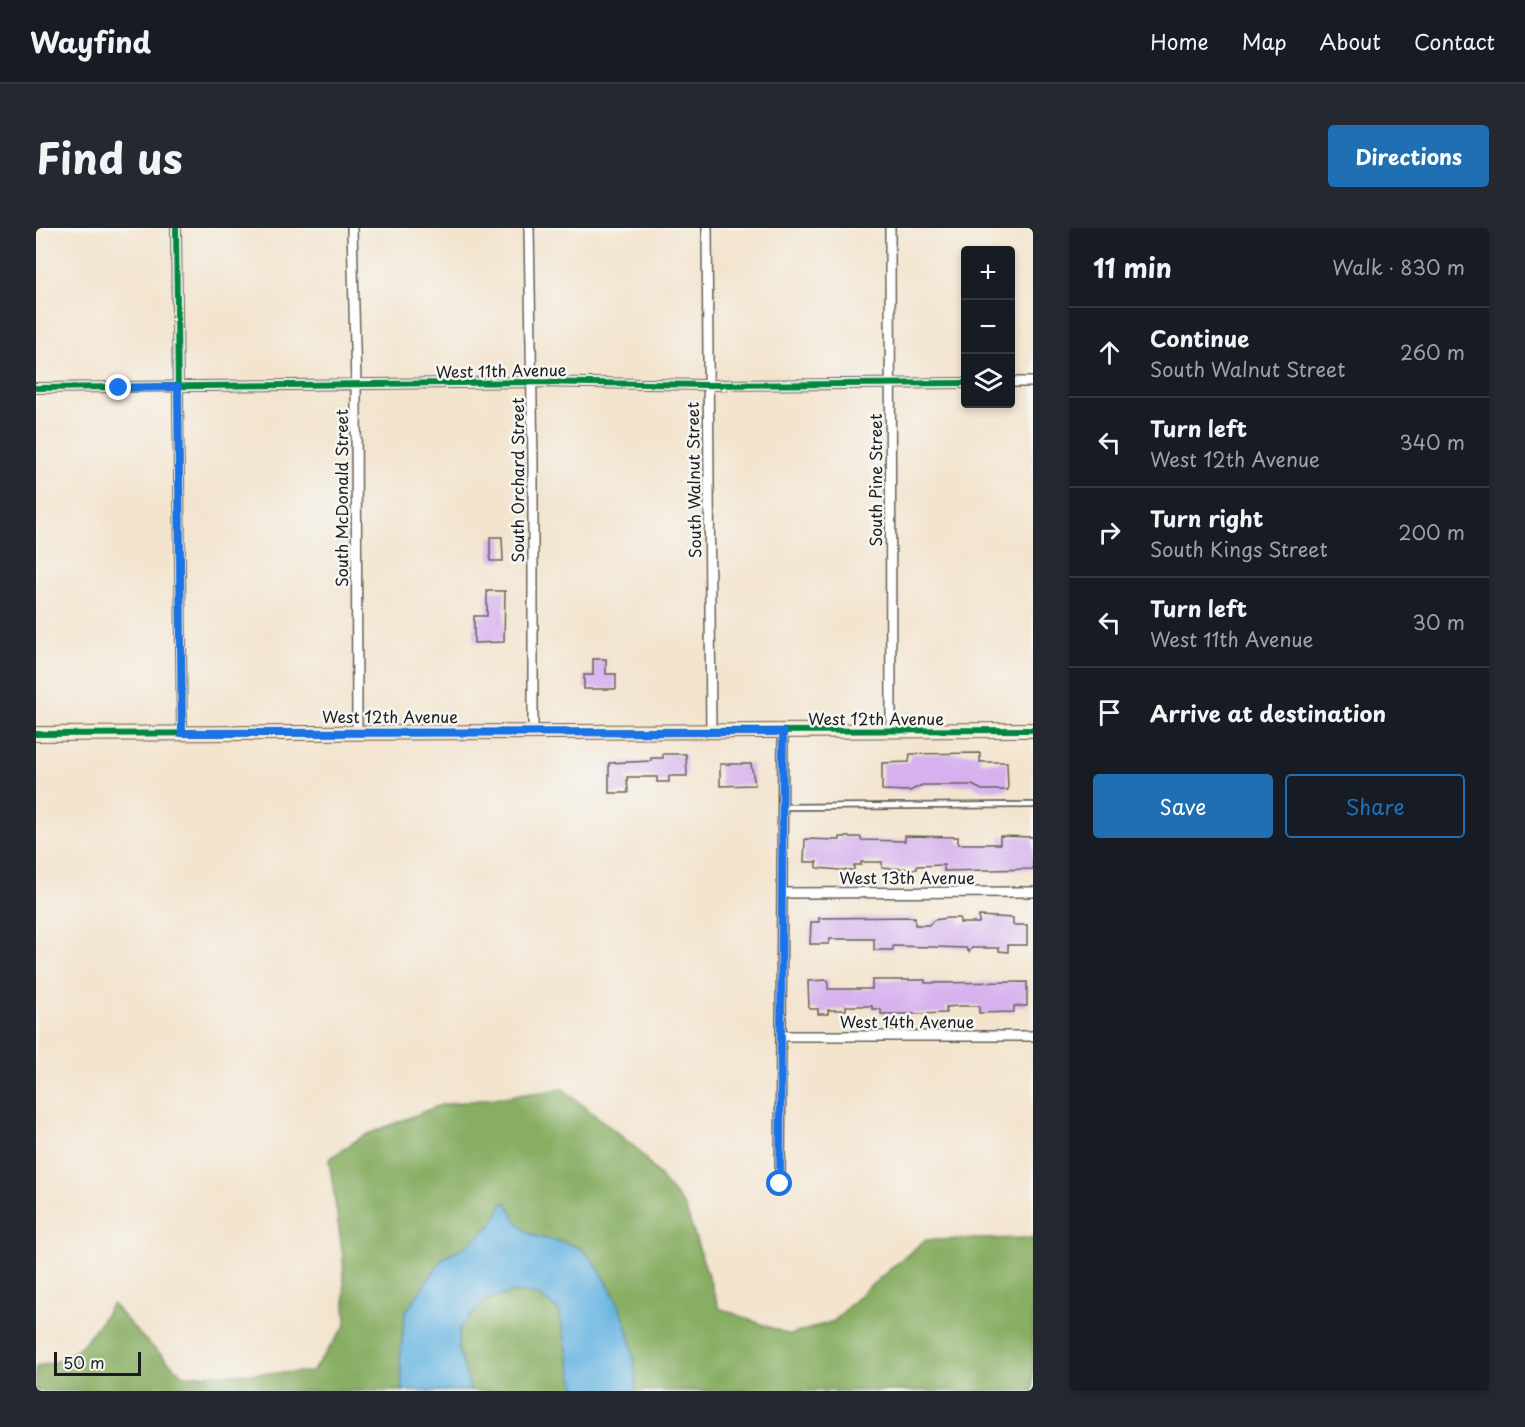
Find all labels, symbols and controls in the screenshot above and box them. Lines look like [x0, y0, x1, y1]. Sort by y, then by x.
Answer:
text: Wayfind [30, 20, 151, 63]
text: Home [1150, 25, 1209, 57]
text: Map [1242, 25, 1287, 57]
text: About [1320, 25, 1381, 57]
text: Contact [1414, 25, 1495, 57]
text: Find us [36, 125, 183, 188]
button: Directions [1328, 125, 1489, 187]
map controls [961, 246, 1015, 408]
button: + [961, 246, 1015, 300]
text: 11 min [1093, 248, 1172, 287]
text: Walk · 830 m [1332, 252, 1465, 282]
button: − [961, 300, 1015, 354]
text: Continue [1150, 321, 1249, 354]
icon: ahead [1093, 336, 1126, 369]
text: 260 m [1400, 337, 1465, 367]
button: layers [961, 354, 1015, 408]
text: South Walnut Street [1150, 354, 1345, 384]
street label: West 11th Avenue [435, 357, 567, 383]
route end [105, 374, 131, 400]
street label: South Orchard Street [505, 397, 529, 562]
street label: South Walnut Street [680, 401, 706, 558]
street label: South McDonald Street [329, 409, 353, 587]
text: Turn left [1150, 411, 1247, 444]
street label: South Pine Street [863, 413, 887, 547]
icon: left [1093, 426, 1126, 459]
text: 340 m [1400, 427, 1465, 457]
text: West 12th Avenue [1150, 444, 1320, 474]
text: Turn right [1150, 501, 1263, 534]
icon: right [1093, 516, 1126, 549]
text: 200 m [1398, 517, 1465, 547]
text: South Kings Street [1150, 534, 1328, 564]
text: Turn left [1150, 591, 1247, 624]
icon: left [1093, 606, 1126, 639]
text: 30 m [1412, 607, 1465, 637]
text: West 11th Avenue [1150, 624, 1313, 654]
icon: arrive [1093, 696, 1126, 729]
text: Arrive at destination [1150, 696, 1386, 729]
street label: West 12th Avenue [322, 704, 458, 728]
street label: West 12th Avenue [808, 706, 944, 730]
button: Save [1093, 774, 1273, 838]
button: Share [1285, 774, 1465, 838]
street label: West 13th Avenue [839, 865, 975, 889]
street label: West 14th Avenue [840, 1009, 974, 1033]
route start [766, 1170, 792, 1196]
scale bar [54, 1349, 141, 1376]
text: 50 m [63, 1350, 104, 1374]

